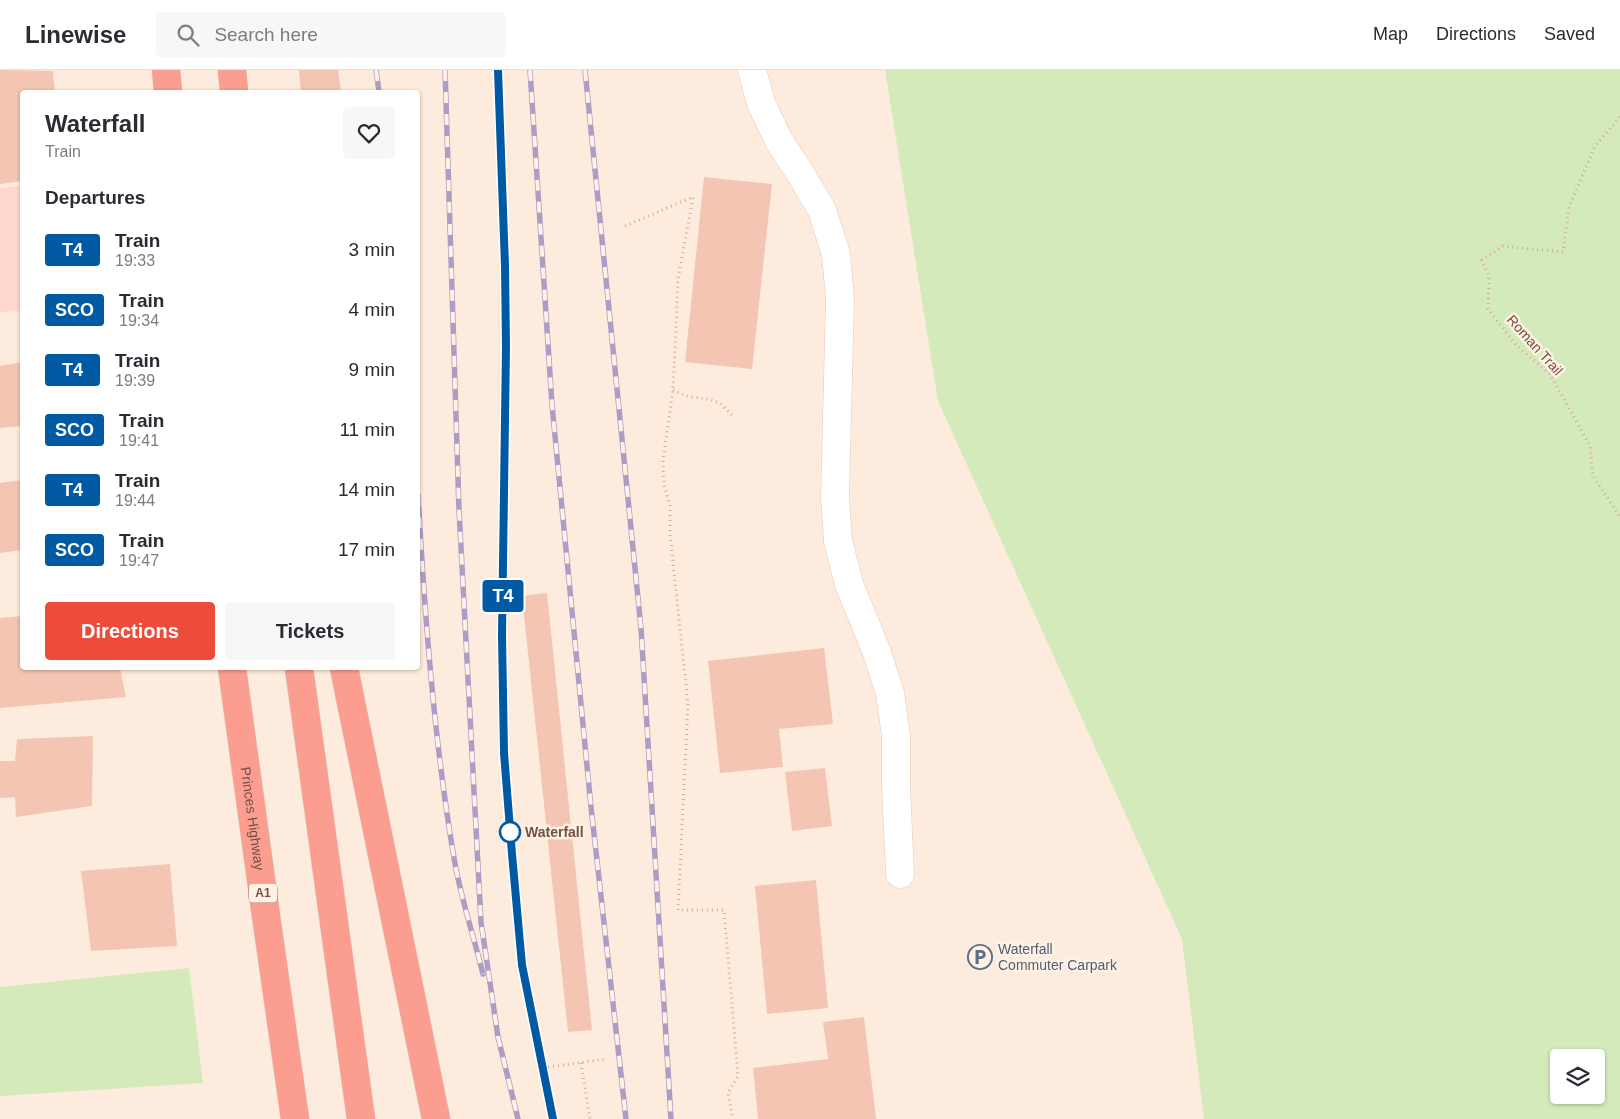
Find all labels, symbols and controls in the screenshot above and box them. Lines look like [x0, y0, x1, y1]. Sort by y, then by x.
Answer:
search box [156, 12, 506, 57]
text: Linewise [25, 21, 126, 48]
icon: search [174, 21, 202, 49]
text: Search here [214, 24, 318, 45]
text: Map [1373, 24, 1408, 44]
text: Directions [1436, 24, 1516, 44]
text: Saved [1544, 24, 1595, 44]
button: heart [343, 107, 395, 159]
text: Waterfall [45, 110, 145, 137]
text: Train [45, 143, 81, 160]
text: Departures [45, 187, 145, 208]
text: Train [115, 230, 160, 251]
text: 3 min [349, 239, 395, 260]
text: T4 [62, 240, 83, 260]
text: 19:33 [115, 252, 155, 269]
text: Train [119, 290, 164, 311]
text: 4 min [349, 299, 395, 320]
text: SCO [55, 300, 94, 320]
text: 19:34 [119, 312, 159, 329]
street label: Roman Trail [1504, 312, 1566, 378]
text: Train [115, 350, 160, 371]
text: 9 min [349, 359, 395, 380]
text: T4 [62, 360, 83, 380]
text: 19:39 [115, 372, 155, 389]
text: Train [119, 410, 164, 431]
text: 11 min [339, 419, 395, 440]
text: SCO [55, 420, 94, 440]
text: 19:41 [119, 432, 159, 449]
text: Train [115, 470, 160, 491]
text: 14 min [338, 479, 395, 500]
text: T4 [62, 480, 83, 500]
text: 19:44 [115, 492, 155, 509]
text: Train [119, 530, 164, 551]
text: 17 min [338, 539, 395, 560]
text: SCO [55, 540, 94, 560]
text: 19:47 [119, 552, 159, 569]
line badge: T4 [480, 580, 526, 612]
text: T4 [492, 586, 514, 606]
button: Directions [45, 602, 215, 660]
button: Tickets [225, 602, 395, 660]
street label: Princes Highway [238, 766, 268, 871]
marker: Waterfall [499, 821, 521, 843]
place label: Waterfall [525, 824, 584, 840]
road number: A1 [249, 884, 277, 902]
place label: Waterfall Commuter Carpark [998, 941, 1118, 973]
parking icon: Waterfall Commuter Carpark [967, 944, 993, 970]
map controls [1550, 1049, 1605, 1104]
button: layers [1550, 1049, 1605, 1104]

